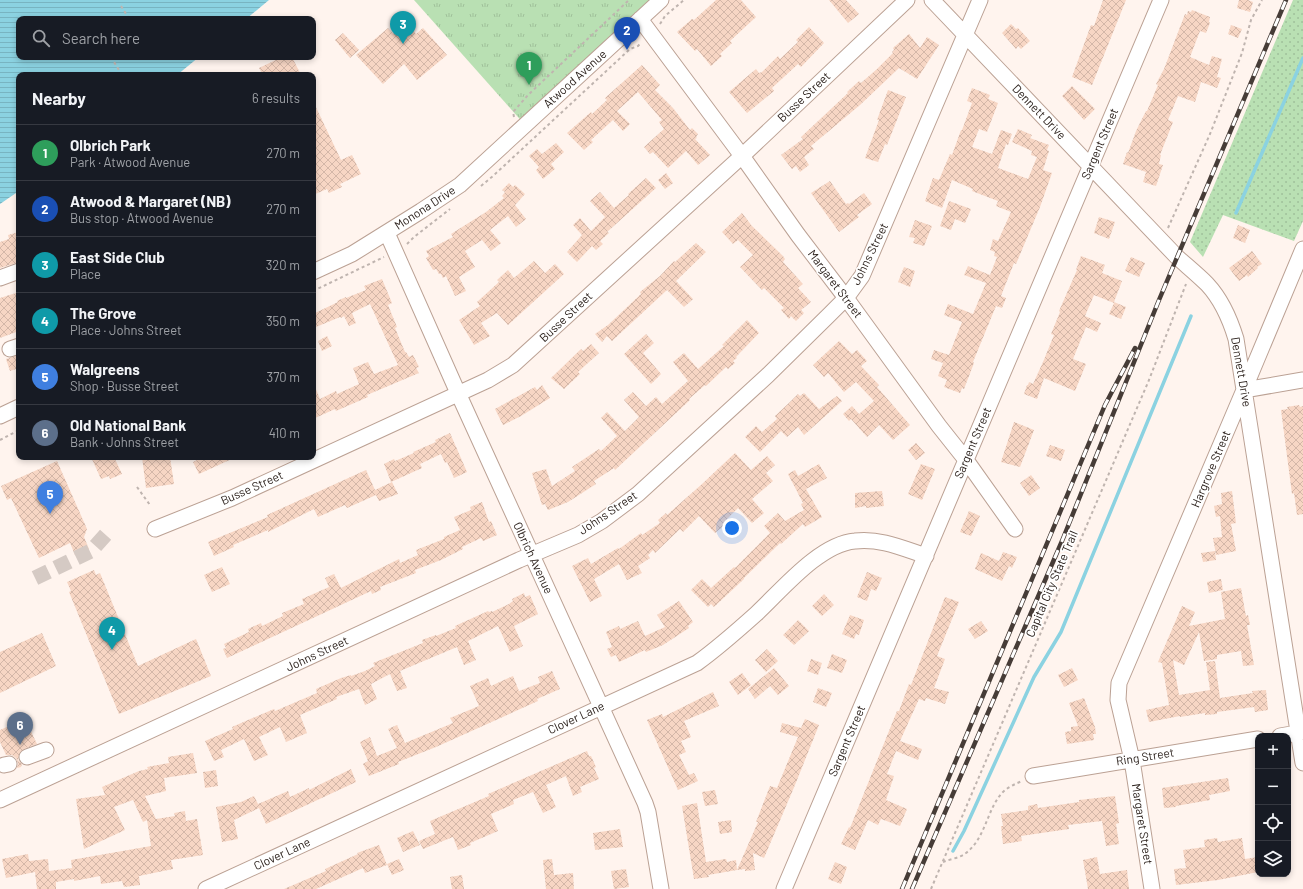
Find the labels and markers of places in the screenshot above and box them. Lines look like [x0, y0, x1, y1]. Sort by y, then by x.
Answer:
pin: 3 [390, 11, 416, 44]
pin: 2 [614, 17, 640, 50]
pin: 1 [516, 52, 542, 85]
pin: 5 [37, 481, 63, 514]
pin: 4 [99, 617, 125, 650]
pin: 6 [7, 712, 33, 745]

